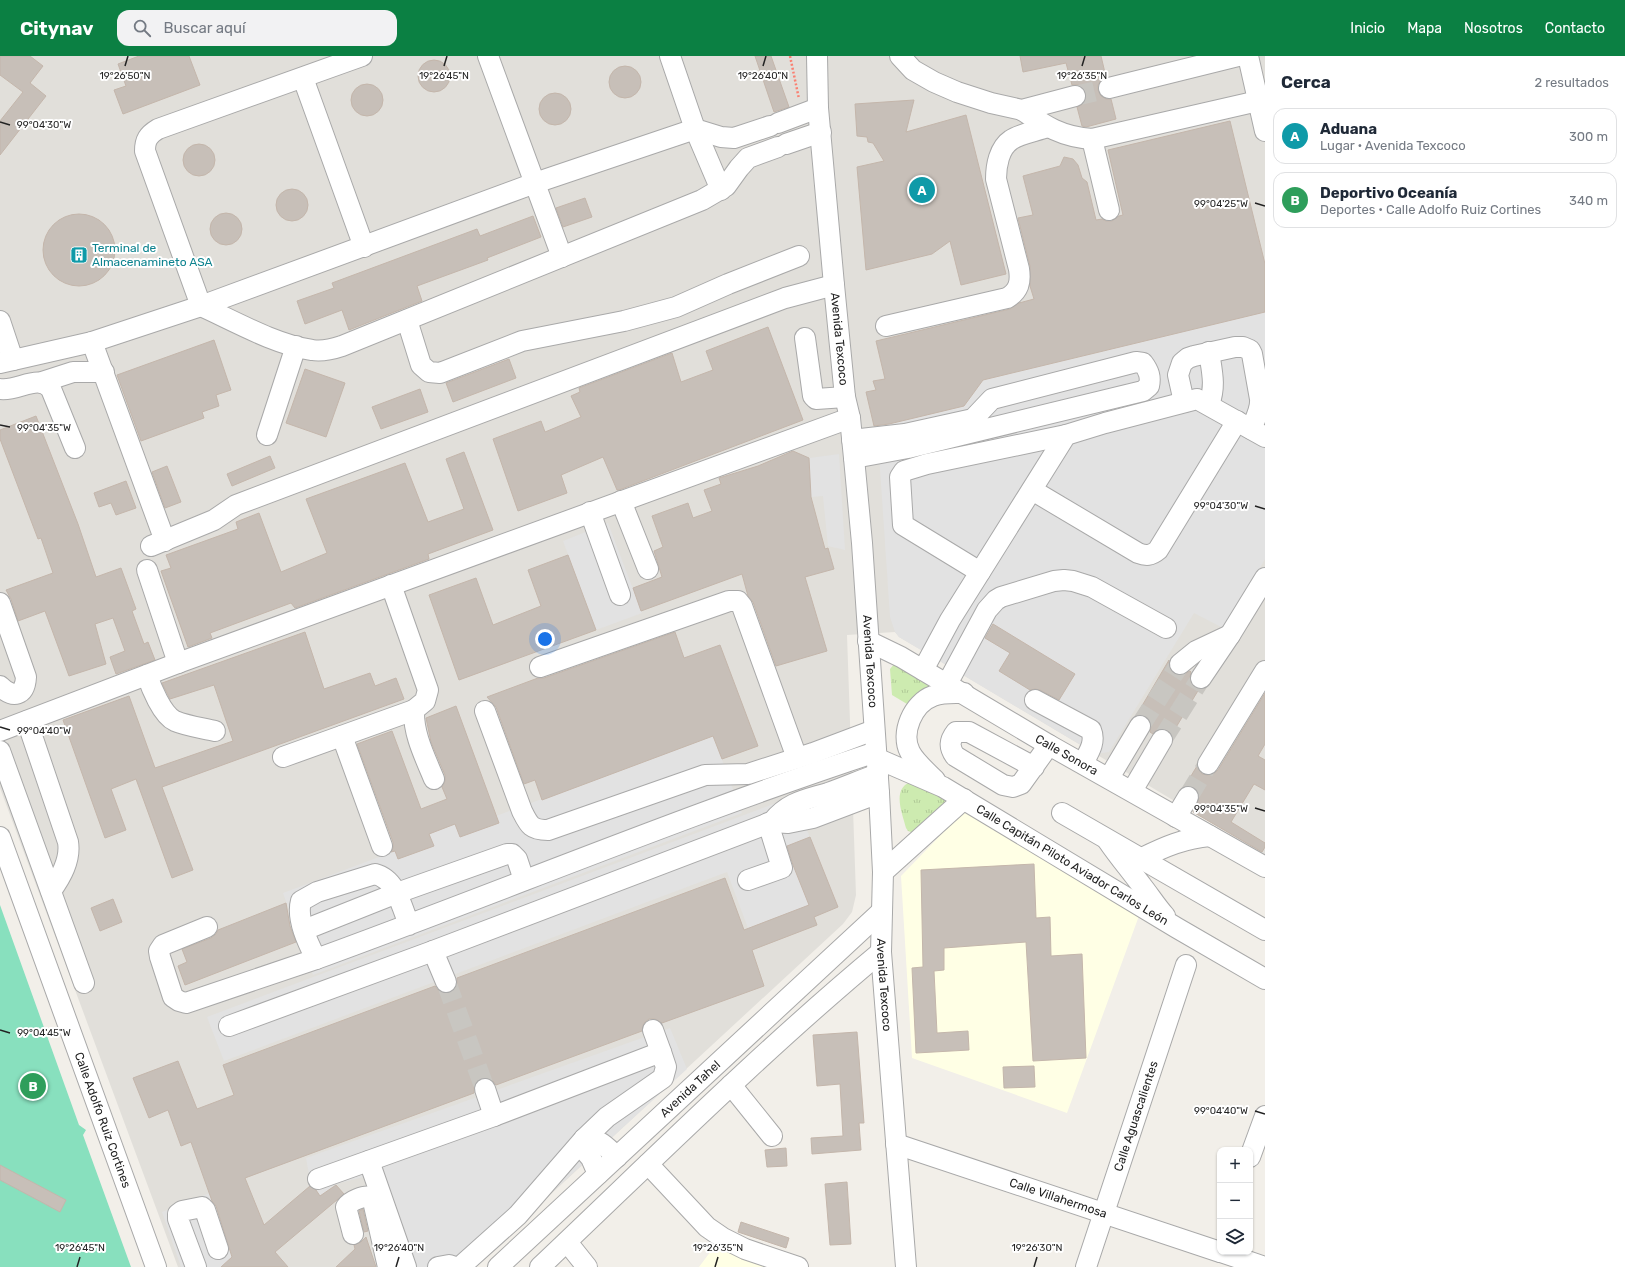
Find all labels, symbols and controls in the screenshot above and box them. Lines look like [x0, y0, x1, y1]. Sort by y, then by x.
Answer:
search box [117, 10, 397, 46]
text: Citynav [20, 17, 93, 40]
icon: search [131, 17, 153, 39]
text: Buscar aquí [163, 19, 246, 37]
text: Inicio [1350, 20, 1385, 37]
text: Mapa [1407, 20, 1442, 37]
text: Nosotros [1464, 20, 1523, 37]
text: Contacto [1545, 20, 1605, 37]
text: 19°26'50"N [100, 70, 150, 82]
text: 19°26'45"N [419, 70, 469, 82]
text: 19°26'40"N [738, 70, 788, 82]
text: 19°26'35"N [1057, 70, 1107, 82]
text: Cerca [1281, 72, 1331, 92]
text: 2 resultados [1534, 75, 1609, 90]
text: 99°04'30"W [17, 119, 71, 131]
text: Aduana [1320, 120, 1377, 138]
text: A [1290, 129, 1300, 144]
text: 300 m [1569, 129, 1608, 144]
text: Lugar · Avenida Texcoco [1320, 138, 1466, 153]
pin: A [909, 175, 935, 205]
text: Deportivo Oceanía [1320, 184, 1457, 202]
text: B [1290, 193, 1300, 208]
text: 340 m [1569, 193, 1608, 208]
text: 99°04'25"W [1194, 198, 1248, 210]
text: Deportes · Calle Adolfo Ruiz Cortines [1320, 202, 1541, 217]
place label: Terminal de Almacenamineto ASA [92, 241, 213, 269]
building icon: Terminal de Almacenamineto ASA [69, 245, 89, 265]
street label: Avenida Texcoco [828, 292, 851, 386]
text: 99°04'35"W [17, 422, 71, 434]
text: 99°04'30"W [1194, 500, 1248, 512]
street label: Avenida Texcoco [860, 614, 880, 708]
your location [535, 629, 555, 649]
text: 99°04'40"W [17, 725, 71, 737]
street label: Calle Sonora [1033, 731, 1100, 778]
street label: Calle Capitán Piloto Aviador Carlos León [974, 802, 1171, 928]
text: 99°04'35"W [1194, 803, 1248, 815]
street label: Avenida Texcoco [874, 938, 894, 1032]
text: 99°04'45"W [17, 1027, 71, 1039]
street label: Calle Adolfo Ruiz Cortines [72, 1050, 134, 1190]
street label: Avenida Tahel [657, 1058, 723, 1120]
street label: Calle Aguascalientes [1111, 1059, 1161, 1173]
pin: B [20, 1071, 46, 1101]
text: 99°04'40"W [1194, 1105, 1248, 1117]
map controls [1217, 1147, 1253, 1255]
button: + [1217, 1147, 1253, 1183]
street label: Calle Villahermosa [1008, 1175, 1109, 1221]
button: − [1217, 1183, 1253, 1219]
button: layers [1217, 1219, 1253, 1255]
text: 19°26'45"N [55, 1242, 105, 1254]
text: 19°26'40"N [374, 1242, 424, 1254]
text: 19°26'35"N [693, 1242, 743, 1254]
text: 19°26'30"N [1012, 1242, 1062, 1254]

